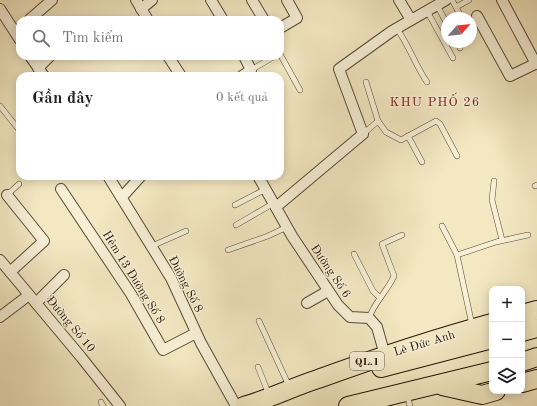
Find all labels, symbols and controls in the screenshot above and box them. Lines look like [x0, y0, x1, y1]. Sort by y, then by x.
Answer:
north arrow [441, 12, 477, 48]
search box [16, 16, 284, 60]
icon: search [30, 27, 52, 49]
text: Tìm kiếm [62, 31, 124, 46]
text: Gần đây [32, 90, 93, 107]
text: 0 kết quả [216, 91, 268, 104]
district label: KHU PHỐ 26 [390, 92, 480, 109]
street label: Hẻm 13 Đường Số 8 [100, 229, 167, 326]
street label: Đường Số 6 [308, 242, 353, 300]
street label: Đường Số 8 [166, 254, 205, 315]
map controls [489, 286, 525, 394]
button: + [489, 286, 525, 322]
street label: Đường Số 10 [44, 294, 98, 355]
button: − [489, 322, 525, 358]
street label: Lê Đức Anh [392, 329, 457, 359]
road number: QL.1 [350, 352, 384, 370]
button: layers [489, 358, 525, 394]

